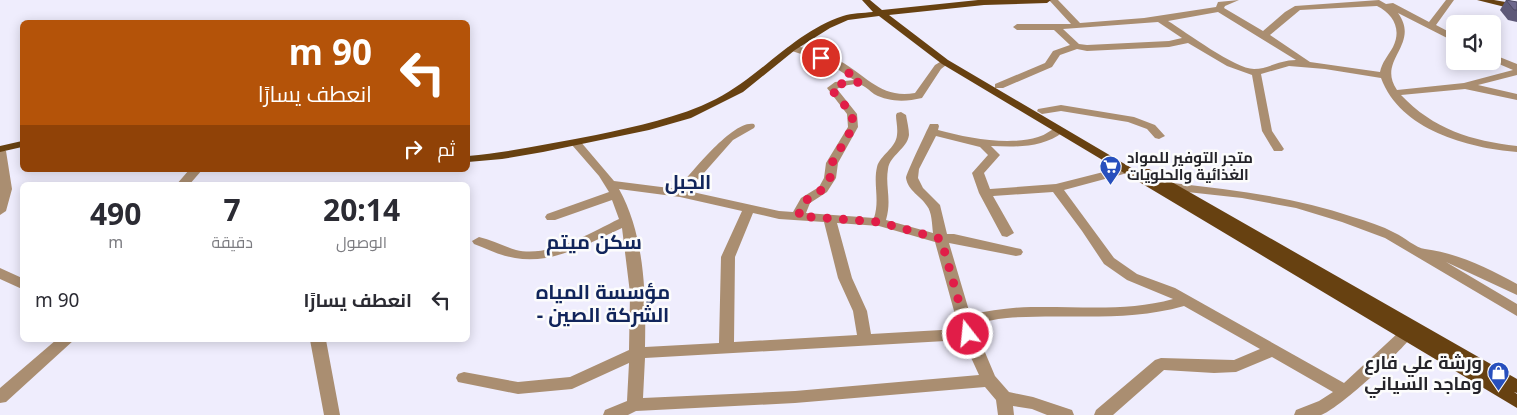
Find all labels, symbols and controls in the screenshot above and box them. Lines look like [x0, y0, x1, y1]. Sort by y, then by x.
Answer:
map controls [1446, 15, 1501, 70]
button: sound [1446, 15, 1501, 70]
text: 90 m [289, 28, 372, 75]
pin [800, 37, 842, 79]
icon: left [390, 40, 455, 105]
icon: arrive [807, 44, 835, 72]
text: انعطف يسارًا [258, 78, 372, 108]
icon: right [399, 135, 427, 163]
text: ثم [437, 136, 455, 162]
place label: متجر التوفير للمواد الغذائية والحلويات [1127, 147, 1253, 184]
supermarket icon: متجر التوفير للمواد الغذائية والحلويات [1099, 155, 1123, 186]
district label: الجبل [665, 168, 711, 195]
text: 7 [224, 189, 241, 230]
text: 20:14 [323, 189, 400, 230]
text: 490 [90, 193, 141, 234]
district label: سكن ميتم [546, 228, 642, 256]
text: m [108, 231, 123, 253]
text: دقيقة [211, 231, 253, 253]
text: الوصول [336, 231, 387, 253]
district label: مؤسسة المياه - الشركة الصين [536, 278, 670, 328]
icon: left [427, 286, 455, 314]
text: 90 m [35, 287, 79, 313]
text: انعطف يسارًا [303, 287, 412, 313]
position arrow [941, 307, 993, 359]
place label: ورشة علي فارع وماجد السياني [1364, 350, 1482, 399]
shop icon: ورشة علي فارع وماجد السياني [1486, 361, 1510, 392]

